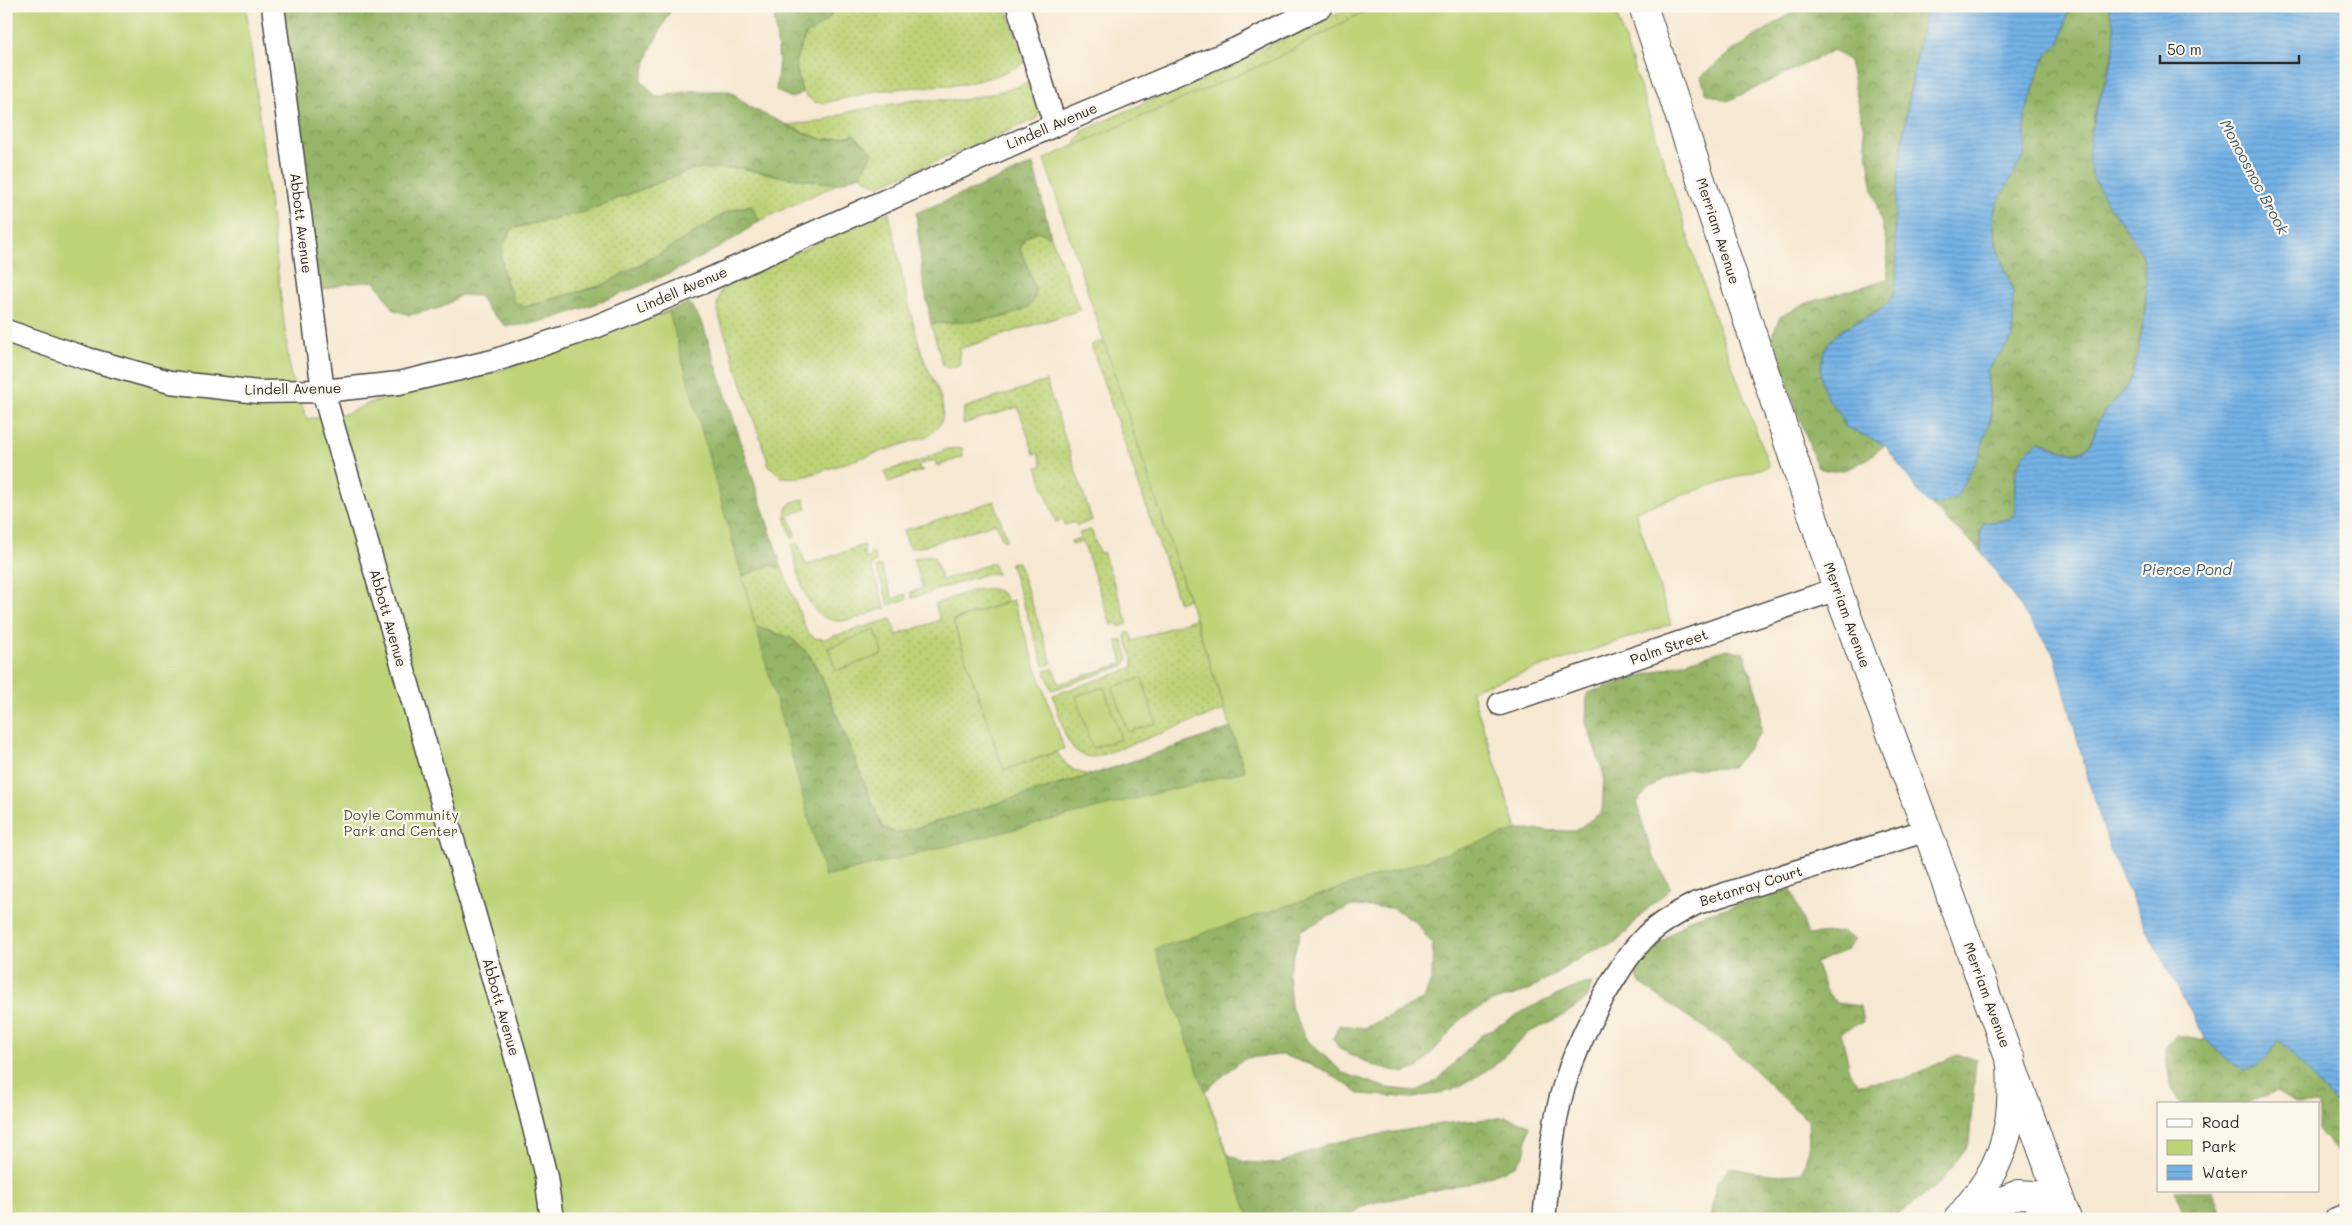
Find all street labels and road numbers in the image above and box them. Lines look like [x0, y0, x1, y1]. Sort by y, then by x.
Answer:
street label: Lindell Avenue [1003, 98, 1100, 153]
street label: Abbott Avenue [286, 172, 317, 274]
street label: Merriam Avenue [1692, 175, 1745, 287]
street label: Lindell Avenue [633, 262, 730, 317]
street label: Lindell Avenue [244, 378, 342, 399]
street label: Merriam Avenue [1820, 559, 1875, 670]
street label: Abbott Avenue [365, 567, 412, 669]
street label: Palm Street [1627, 624, 1710, 669]
street label: Betanray Court [1697, 861, 1805, 910]
street label: Merriam Avenue [1960, 939, 2015, 1050]
street label: Abbott Avenue [478, 956, 525, 1058]

